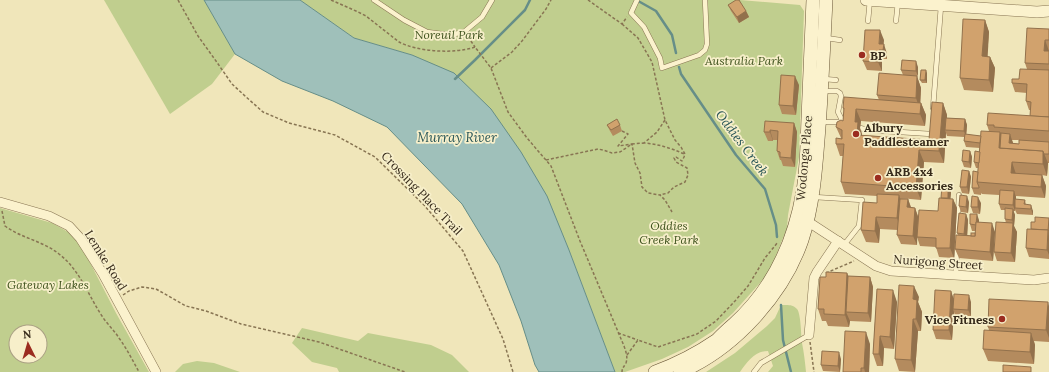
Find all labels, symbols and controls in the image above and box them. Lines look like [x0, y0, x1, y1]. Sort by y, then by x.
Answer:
park label: Noreuil Park [415, 27, 483, 42]
place label: BP [870, 48, 886, 63]
marker: BP [857, 50, 867, 60]
park label: Australia Park [704, 53, 783, 68]
water label: Oddies Creek [712, 107, 772, 179]
street label: Wodonga Place [793, 114, 815, 201]
place label: Albury Paddlesteamer [864, 120, 949, 149]
water label: Murray River [417, 129, 497, 146]
marker: Albury Paddlesteamer [851, 129, 861, 139]
street label: Crossing Place Trail [378, 148, 466, 238]
place label: ARB 4x4 Accessories [886, 164, 953, 193]
marker: ARB 4x4 Accessories [873, 173, 883, 183]
park label: Oddies Creek Park [639, 218, 699, 247]
street label: Lemke Road [82, 227, 130, 293]
street label: Nurigong Street [893, 251, 984, 273]
park label: Gateway Lakes [7, 277, 89, 292]
place label: Vice Fitness [925, 312, 994, 327]
marker: Vice Fitness [997, 314, 1007, 324]
north arrow [8, 324, 48, 364]
text: N [22, 327, 32, 341]

